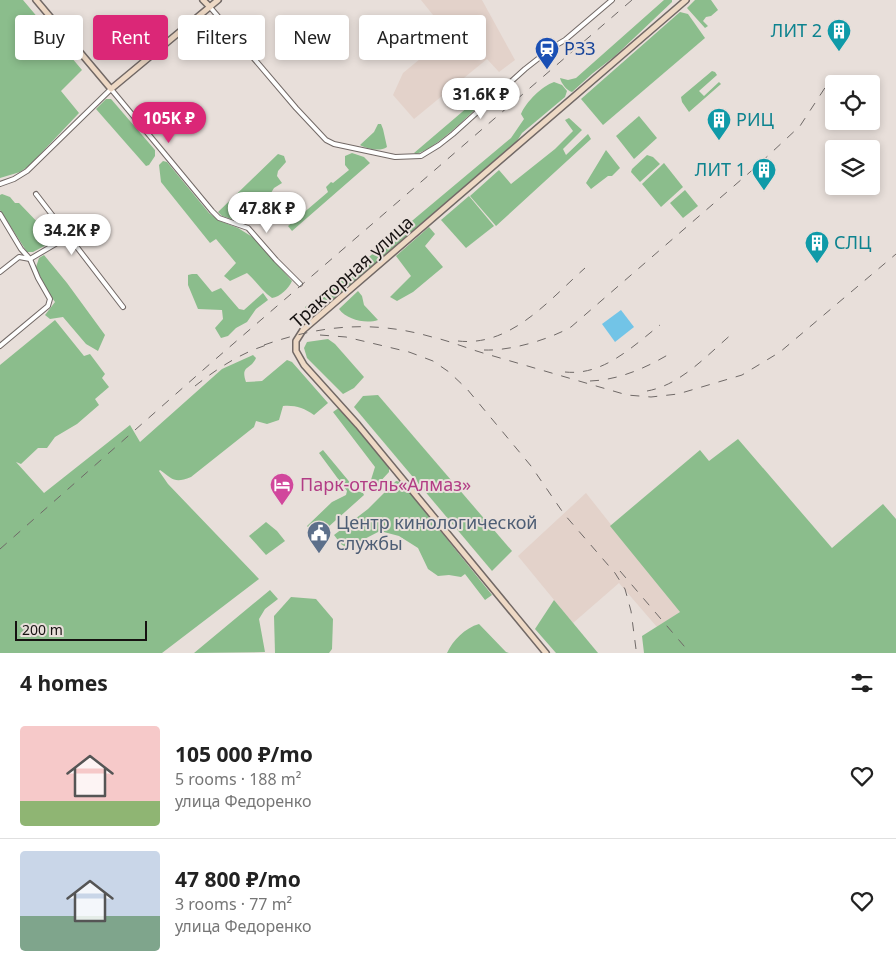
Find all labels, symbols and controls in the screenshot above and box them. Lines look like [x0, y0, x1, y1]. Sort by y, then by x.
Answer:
chip: Buy [15, 15, 83, 60]
chip: Rent [93, 15, 168, 60]
chip: Filters [178, 15, 265, 60]
chip: New [275, 15, 349, 60]
chip: Apartment [359, 15, 486, 60]
place label: ЛИТ 2 [771, 18, 822, 42]
building icon: ЛИТ 2 [826, 18, 852, 52]
station icon: РЗЗ [534, 36, 560, 70]
place label: РЗЗ [564, 36, 596, 60]
map controls [825, 75, 880, 195]
button: locate [825, 75, 880, 130]
pin: 31.6K ₽ [435, 78, 527, 120]
text: 31.6K ₽ [453, 83, 509, 105]
pin: 105K ₽ [128, 102, 210, 144]
text: 105K ₽ [143, 107, 195, 129]
building icon: РИЦ [706, 107, 732, 141]
place label: РИЦ [736, 107, 774, 131]
button: layers [825, 140, 880, 195]
place label: ЛИТ 1 [695, 157, 746, 181]
building icon: ЛИТ 1 [751, 157, 777, 191]
pin: 47.8K ₽ [221, 192, 313, 234]
text: 47.8K ₽ [239, 197, 295, 219]
street label: Тракторная улица [285, 210, 418, 333]
pin: 34.2K ₽ [26, 214, 118, 256]
text: 34.2K ₽ [44, 219, 100, 241]
building icon: СЛЦ [804, 230, 830, 264]
place label: СЛЦ [834, 230, 872, 254]
hotel icon: Парк-отель«Алмаз» [269, 472, 295, 506]
place label: Парк-отель«Алмаз» [300, 472, 471, 496]
place label: Центр кинологической службы [336, 510, 538, 555]
public building icon: Центр кинологической службы [306, 520, 332, 554]
scale bar [15, 618, 148, 641]
text: 200 m [22, 620, 63, 639]
text: 4 homes [20, 669, 108, 697]
icon: filters [848, 669, 876, 697]
text: 105 000 ₽/mo [175, 740, 313, 768]
icon: home [60, 746, 120, 806]
icon: heart [848, 762, 876, 790]
text: 5 rooms · 188 m² [175, 768, 301, 790]
text: улица Федоренко [175, 790, 312, 812]
text: 47 800 ₽/mo [175, 865, 301, 893]
icon: home [60, 871, 120, 931]
icon: heart [848, 887, 876, 915]
text: 3 rooms · 77 m² [175, 893, 292, 915]
text: улица Федоренко [175, 915, 312, 937]

